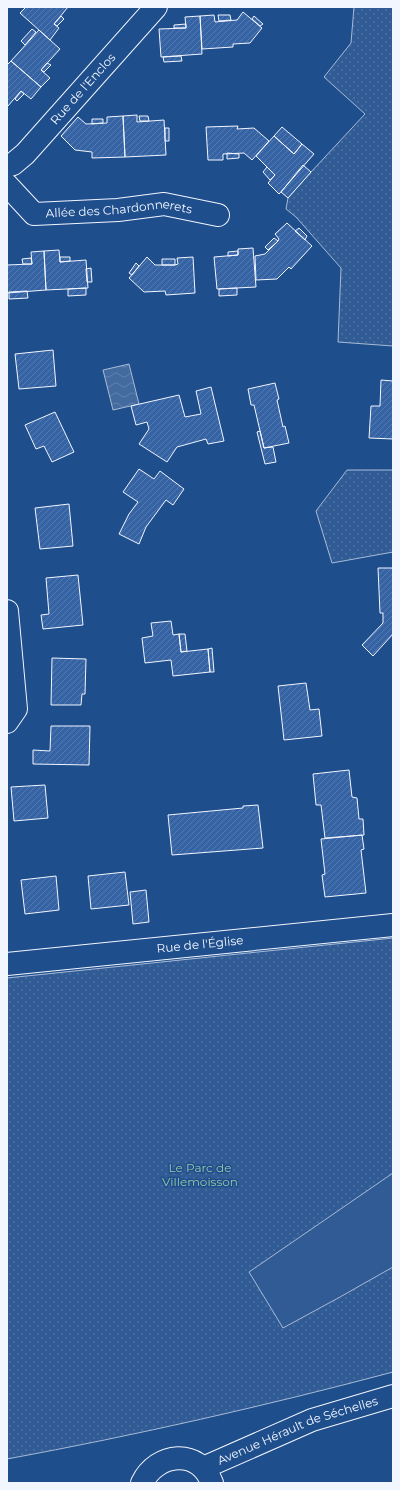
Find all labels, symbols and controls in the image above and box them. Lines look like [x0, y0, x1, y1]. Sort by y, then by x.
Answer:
street label: Rue de l'Enclos [47, 50, 118, 128]
street label: Allée des Chardonnerets [45, 196, 194, 220]
street label: Rue de l'Église [156, 932, 244, 956]
park label: Le Parc de Villemoisson [162, 1160, 238, 1189]
street label: Avenue Hérault de Séchelles [215, 1393, 380, 1468]

